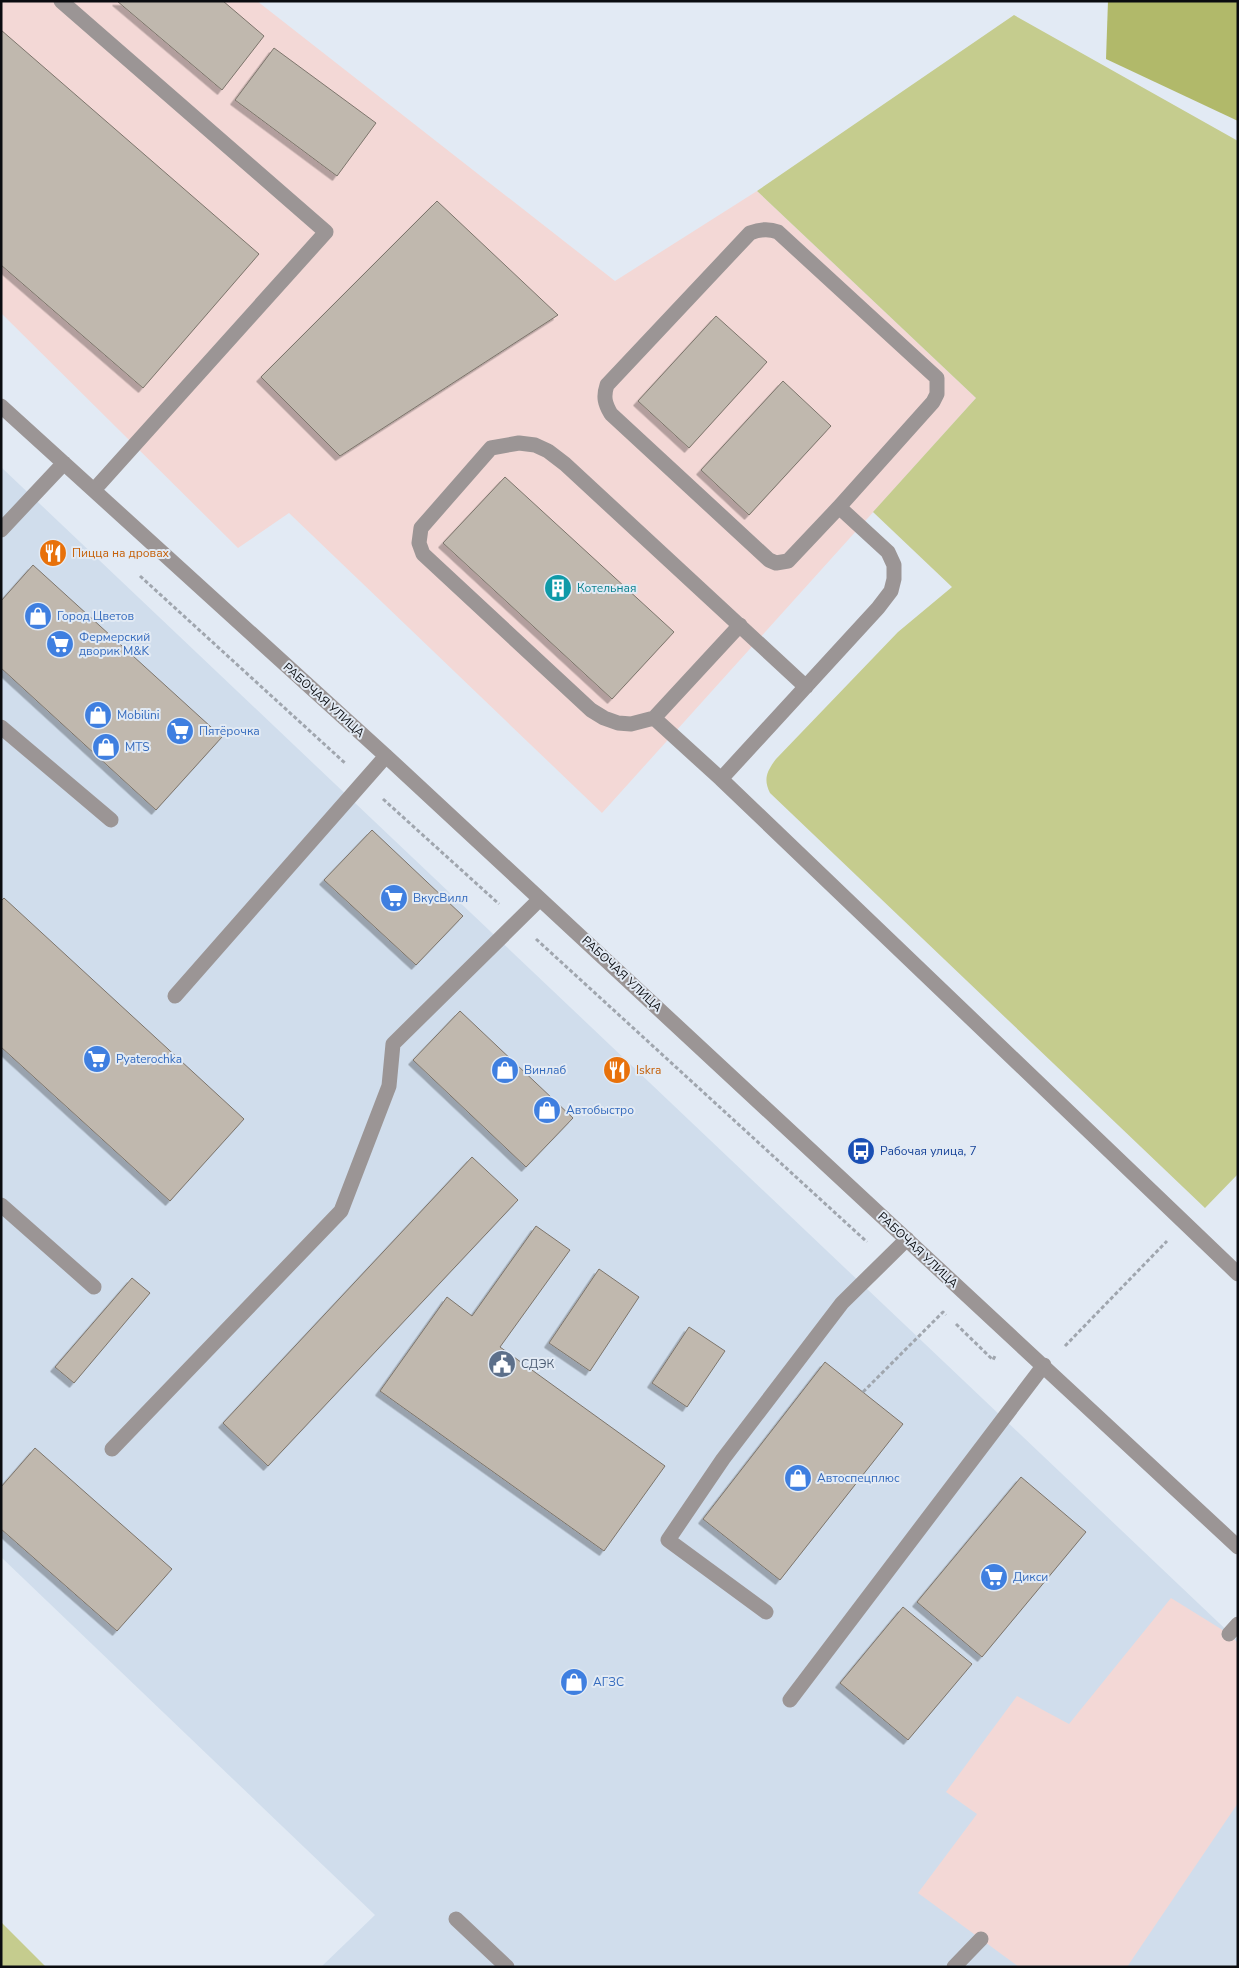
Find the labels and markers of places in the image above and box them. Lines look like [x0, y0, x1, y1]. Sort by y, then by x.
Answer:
restaurant icon: Пицца на дровах [38, 538, 68, 568]
place label: Пицца на дровах [72, 545, 170, 561]
building icon: Котельная [543, 573, 573, 603]
place label: Котельная [577, 580, 637, 596]
shop icon: Город Цветов [23, 601, 53, 631]
place label: Город Цветов [57, 608, 135, 624]
supermarket icon: Фермерский дворик М&K [45, 629, 75, 659]
place label: Фермерский дворик М&K [79, 629, 150, 659]
shop icon: Mobilini [83, 700, 113, 730]
place label: Mobilini [117, 707, 160, 723]
supermarket icon: Пятёрочка [165, 716, 195, 746]
place label: Пятёрочка [199, 723, 260, 739]
shop icon: MTS [91, 732, 121, 762]
place label: MTS [125, 739, 150, 755]
supermarket icon: ВкусВилл [379, 883, 409, 913]
place label: ВкусВилл [413, 890, 468, 906]
supermarket icon: Pyaterochka [82, 1044, 112, 1074]
place label: Pyaterochka [116, 1051, 182, 1067]
shop icon: Винлаб [490, 1055, 520, 1085]
restaurant icon: Iskra [602, 1055, 632, 1085]
place label: Винлаб [524, 1062, 567, 1078]
place label: Iskra [636, 1062, 661, 1078]
shop icon: Автобыстро [532, 1095, 562, 1125]
place label: Автобыстро [566, 1102, 634, 1118]
bus stop icon: Рабочая улица, 7 [846, 1136, 876, 1166]
place label: Рабочая улица, 7 [880, 1143, 977, 1159]
public building icon: СДЭК [487, 1349, 517, 1379]
place label: СДЭК [521, 1356, 554, 1372]
shop icon: Автоспецплюс [783, 1463, 813, 1493]
place label: Автоспецплюс [817, 1470, 900, 1486]
supermarket icon: Дикси [979, 1562, 1009, 1592]
place label: Дикси [1013, 1569, 1048, 1585]
shop icon: АГЗС [559, 1667, 589, 1697]
place label: АГЗС [593, 1674, 624, 1690]

